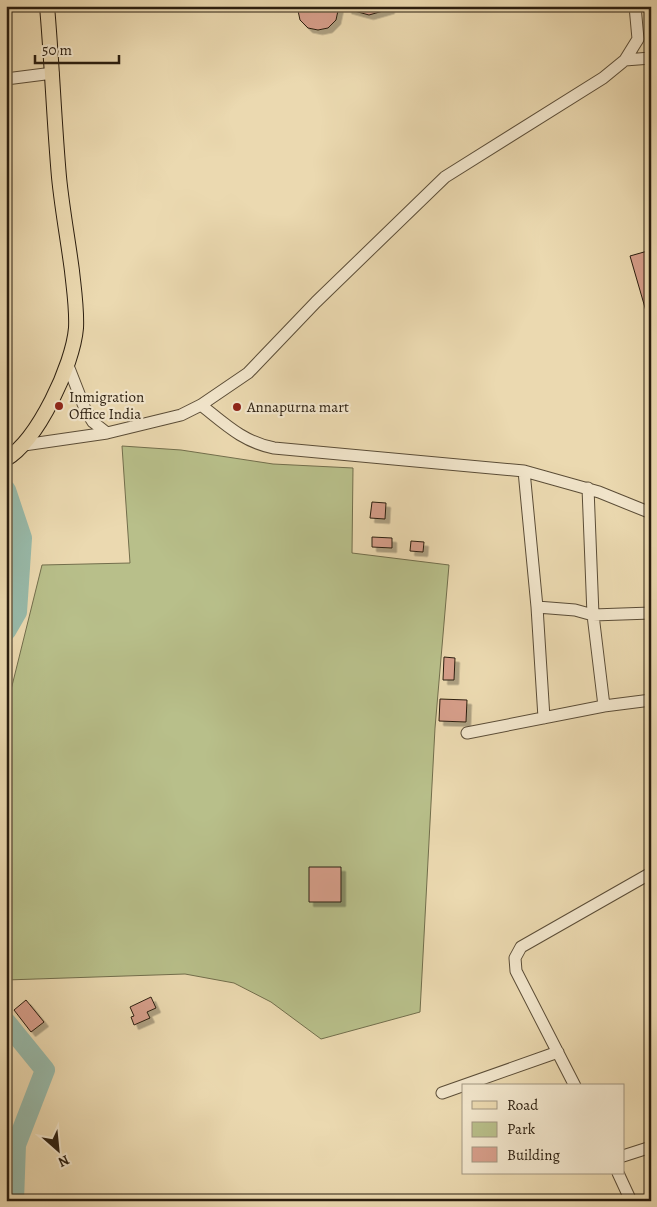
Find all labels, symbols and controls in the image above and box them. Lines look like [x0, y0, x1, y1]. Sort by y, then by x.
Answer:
scale bar [35, 32, 119, 64]
text: 50 m [42, 40, 72, 60]
place label: Inmigration Office India [69, 387, 144, 424]
place label: Annapurna mart [246, 397, 349, 417]
marker: Inmigration Office India [53, 400, 65, 412]
marker: Annapurna mart [231, 401, 243, 413]
legend [462, 1084, 624, 1174]
text: Road [507, 1095, 539, 1115]
text: Park [507, 1119, 536, 1139]
north arrow [32, 1124, 82, 1174]
text: Building [507, 1145, 560, 1165]
text: N [55, 1150, 73, 1172]

